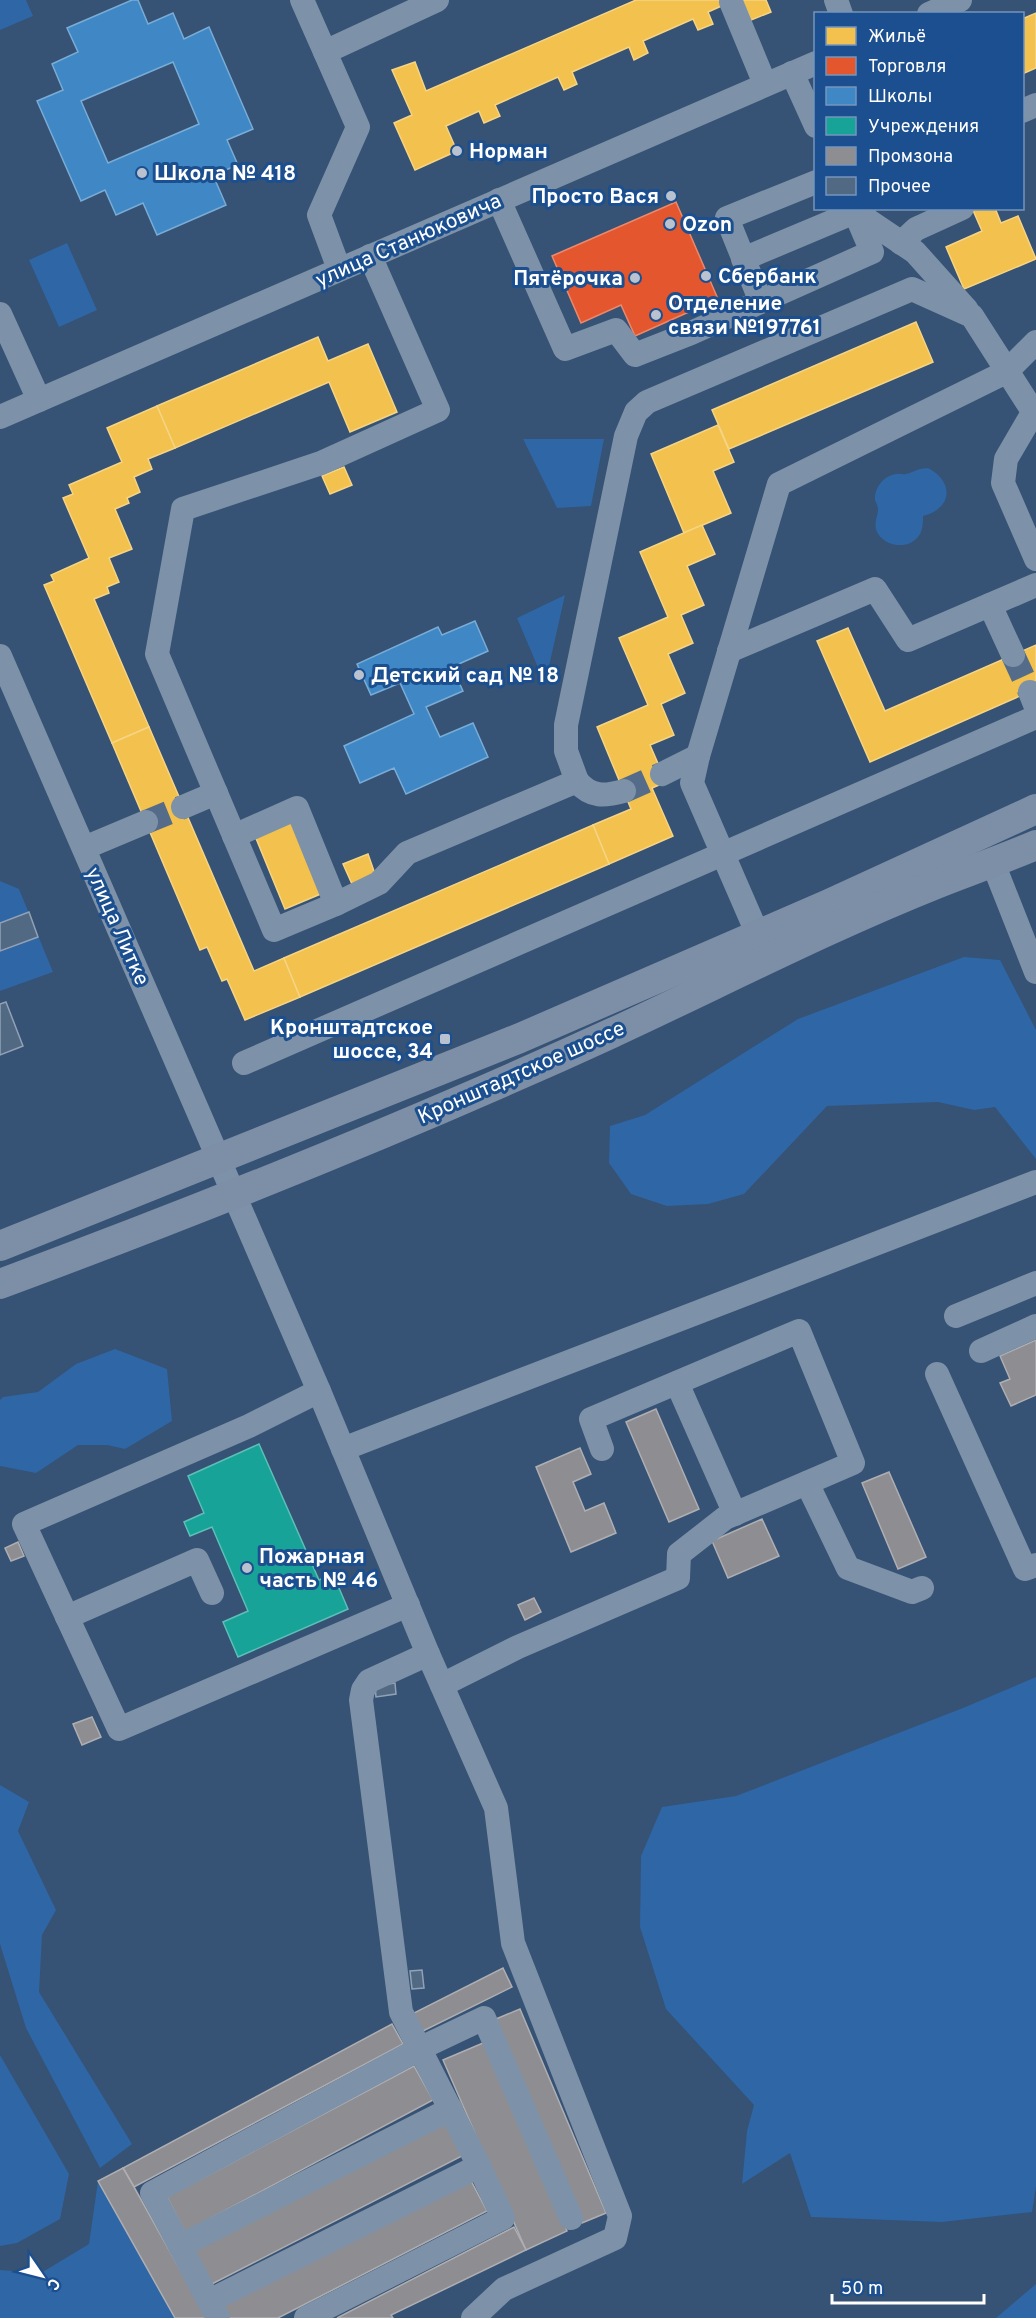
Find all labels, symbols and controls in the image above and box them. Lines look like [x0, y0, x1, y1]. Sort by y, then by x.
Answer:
legend [814, 12, 1024, 210]
text: Жильё [868, 26, 926, 49]
text: Торговля [868, 56, 946, 79]
text: Школы [868, 86, 932, 109]
text: Учреждения [868, 116, 979, 139]
place label: Норман [469, 139, 548, 166]
marker: Норман [450, 144, 464, 158]
text: Промзона [868, 146, 953, 169]
place label: Школа № 418 [154, 161, 296, 188]
marker: Школа № 418 [135, 166, 149, 180]
text: Прочее [868, 176, 931, 199]
place label: Просто Вася [531, 184, 659, 211]
street label: улица Станюковича [311, 188, 506, 295]
marker: Просто Вася [664, 189, 678, 203]
place label: Ozon [682, 212, 732, 239]
marker: Ozon [663, 217, 677, 231]
place label: Сбербанк [718, 264, 817, 291]
place label: Пятёрочка [513, 266, 623, 293]
marker: Сбербанк [699, 269, 713, 283]
marker: Пятёрочка [628, 271, 642, 285]
place label: Отделение связи №197761 [668, 291, 821, 342]
marker: Отделение связи №197761 [649, 308, 663, 322]
place label: Детский сад № 18 [371, 663, 559, 690]
marker: Детский сад № 18 [352, 668, 366, 682]
street label: улица Литке [78, 863, 155, 990]
place label: Кронштадтское шоссе, 34 [270, 1015, 433, 1066]
street label: Кронштадтское шоссе [414, 1016, 629, 1131]
marker: Кронштадтское шоссе, 34 [438, 1032, 452, 1046]
place label: Пожарная часть № 46 [259, 1544, 378, 1595]
marker: Пожарная часть № 46 [240, 1561, 254, 1575]
north arrow [12, 2246, 72, 2306]
scale bar [832, 2267, 984, 2305]
text: С [42, 2274, 64, 2293]
text: 50 m [841, 2278, 883, 2301]

